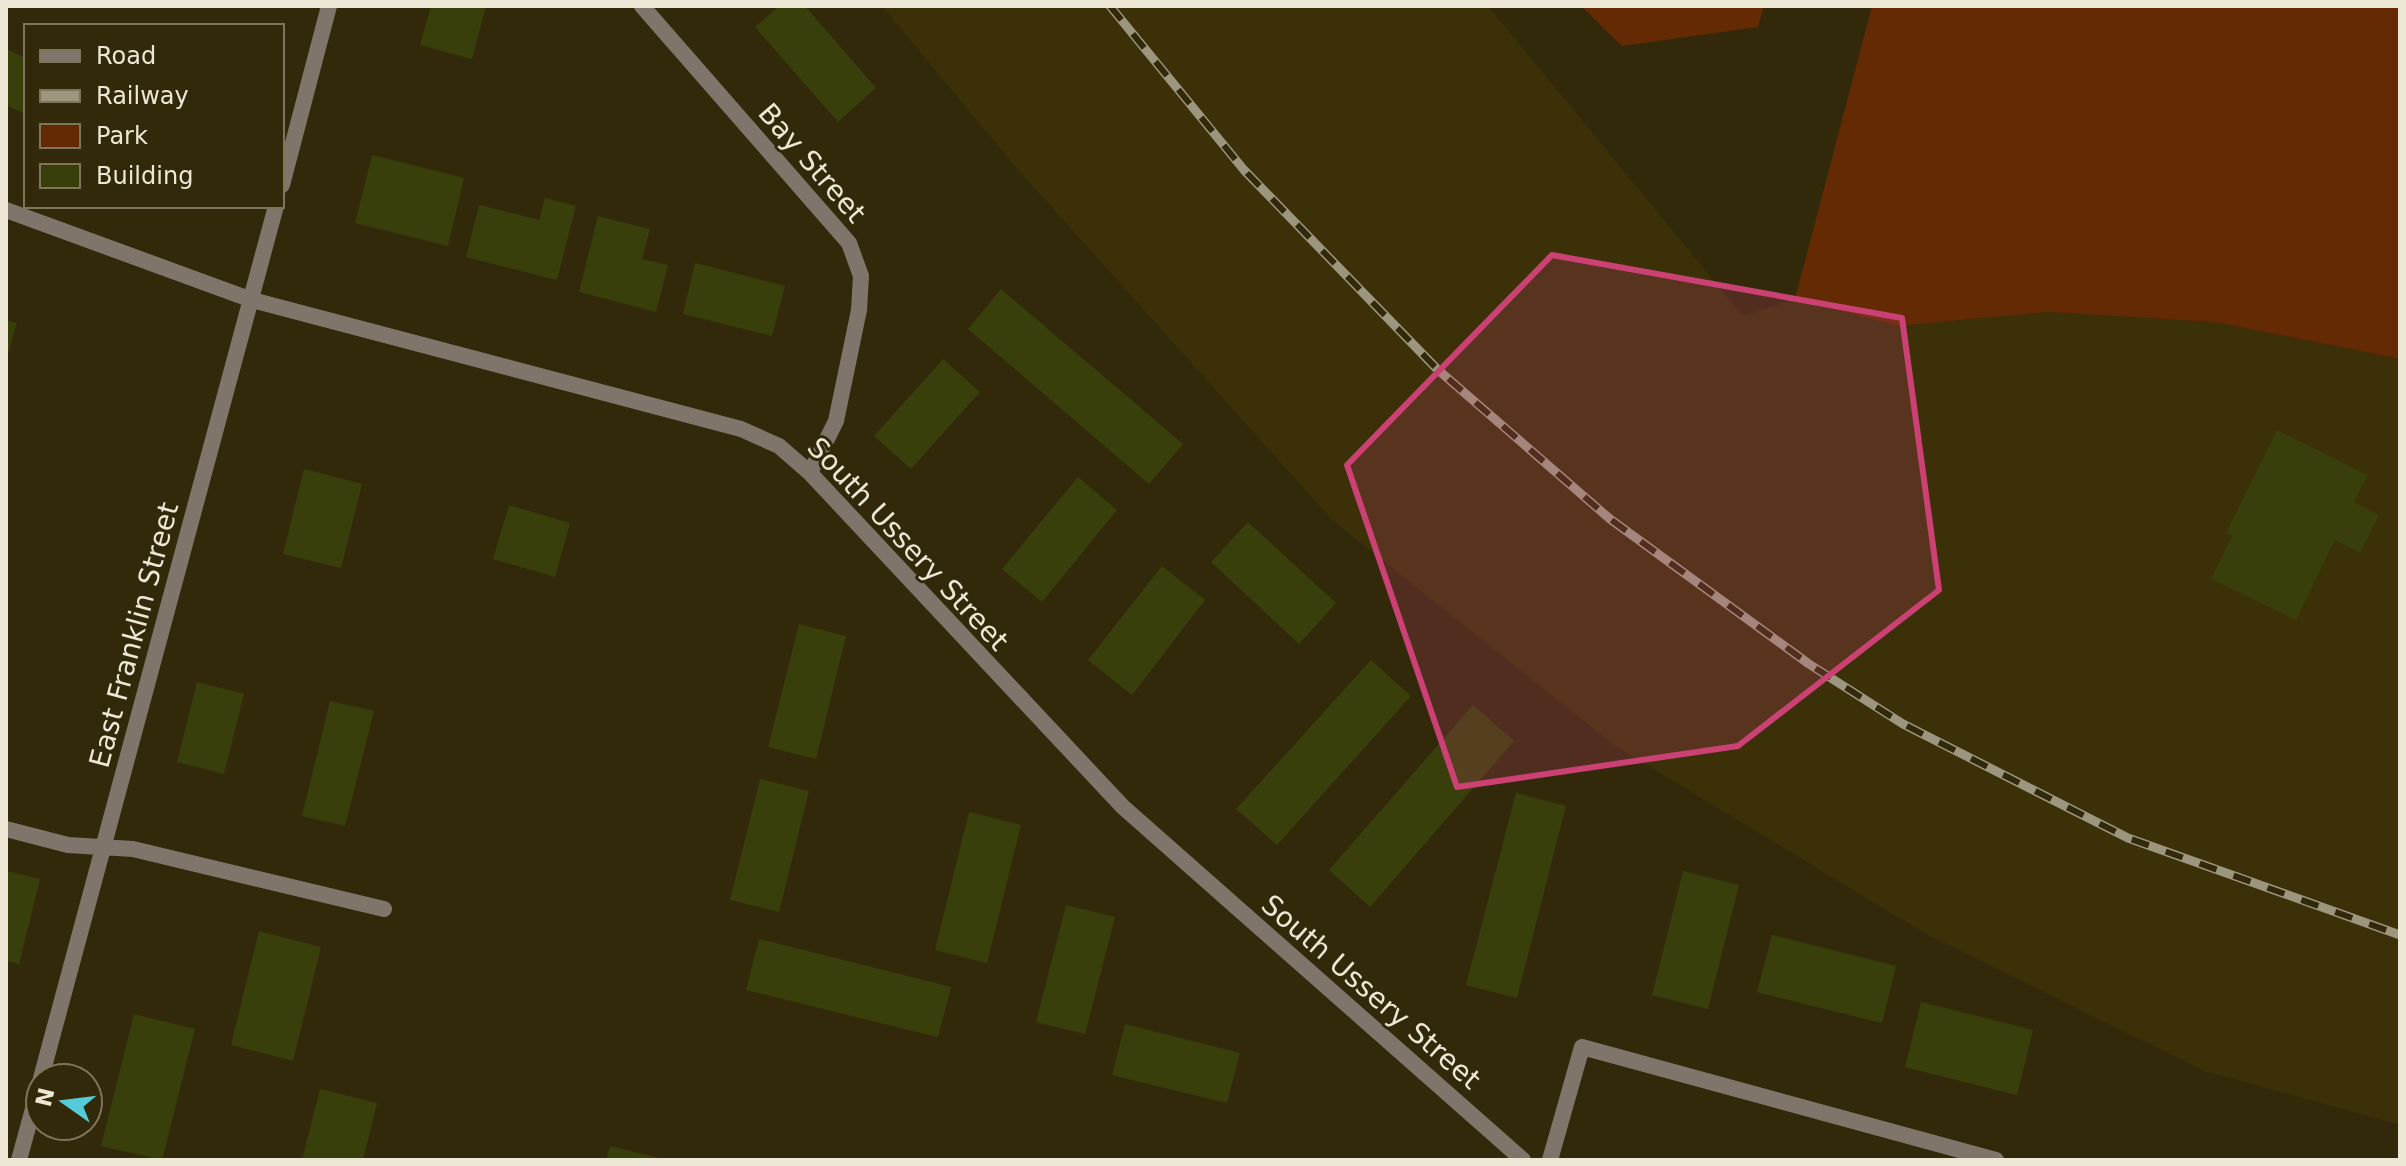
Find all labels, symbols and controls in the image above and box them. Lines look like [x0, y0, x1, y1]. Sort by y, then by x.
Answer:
legend [24, 24, 284, 208]
text: Road [96, 42, 156, 70]
text: Railway [96, 82, 189, 110]
street label: Bay Street [751, 97, 873, 229]
text: Park [96, 122, 148, 150]
text: Building [96, 162, 193, 190]
street label: South Ussery Street [801, 431, 1015, 657]
street label: East Franklin Street [83, 499, 185, 771]
street label: South Ussery Street [1255, 888, 1487, 1096]
north arrow [24, 1062, 104, 1142]
text: N [31, 1085, 59, 1109]

